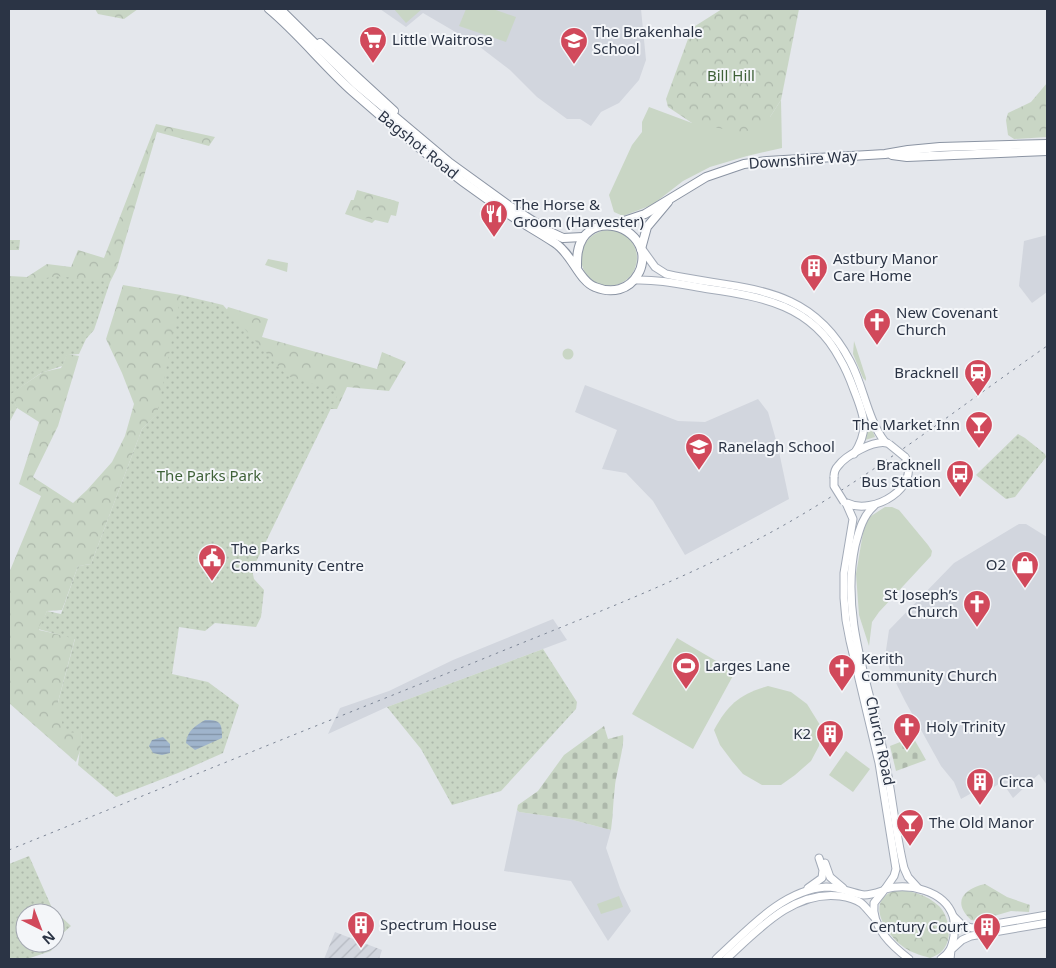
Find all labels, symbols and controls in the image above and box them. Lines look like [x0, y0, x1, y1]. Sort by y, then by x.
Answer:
place label: The Brakenhale School [593, 21, 703, 58]
supermarket icon: Little Waitrose [358, 25, 388, 64]
school or university icon: The Brakenhale School [559, 26, 589, 65]
place label: Little Waitrose [392, 29, 493, 49]
park label: Bill Hill [707, 65, 755, 85]
street label: Bagshot Road [374, 106, 463, 183]
street label: Downshire Way [748, 145, 858, 173]
place label: The Horse & Groom (Harvester) [513, 194, 644, 231]
restaurant icon: The Horse & Groom (Harvester) [479, 199, 509, 238]
place label: Astbury Manor Care Home [833, 248, 938, 285]
building icon: Astbury Manor Care Home [799, 253, 829, 292]
place label: New Covenant Church [896, 302, 999, 339]
church icon: New Covenant Church [862, 307, 892, 346]
station icon: Bracknell [963, 358, 993, 397]
place label: Bracknell [894, 362, 959, 382]
bar icon: The Market Inn [964, 410, 994, 449]
place label: The Market Inn [852, 414, 960, 434]
school or university icon: Ranelagh School [684, 432, 714, 471]
place label: Ranelagh School [718, 436, 835, 456]
place label: Bracknell Bus Station [861, 454, 941, 491]
bus stop icon: Bracknell Bus Station [945, 459, 975, 498]
park label: The Parks Park [157, 465, 261, 485]
place label: The Parks Community Centre [231, 538, 364, 575]
public building icon: The Parks Community Centre [197, 543, 227, 582]
shop icon: O2 [1010, 550, 1040, 589]
place label: O2 [986, 554, 1006, 574]
place label: St Joseph’s Church [884, 584, 958, 621]
church icon: St Joseph’s Church [962, 589, 992, 628]
place label: Kerith Community Church [861, 648, 997, 685]
sports icon: Larges Lane [671, 651, 701, 690]
church icon: Kerith Community Church [827, 653, 857, 692]
place label: Larges Lane [705, 655, 790, 675]
street label: Church Road [862, 695, 900, 787]
church icon: Holy Trinity [892, 712, 922, 751]
place label: Holy Trinity [926, 716, 1006, 736]
building icon: K2 [815, 719, 845, 758]
place label: K2 [793, 723, 811, 743]
building icon: Circa [965, 767, 995, 806]
place label: Circa [999, 771, 1034, 791]
bar icon: The Old Manor [895, 808, 925, 847]
place label: The Old Manor [929, 812, 1034, 832]
north arrow [15, 903, 65, 953]
building icon: Spectrum House [346, 910, 376, 949]
building icon: Century Court [972, 912, 1002, 951]
place label: Spectrum House [380, 914, 497, 934]
place label: Century Court [869, 916, 969, 936]
text: N [38, 927, 60, 949]

